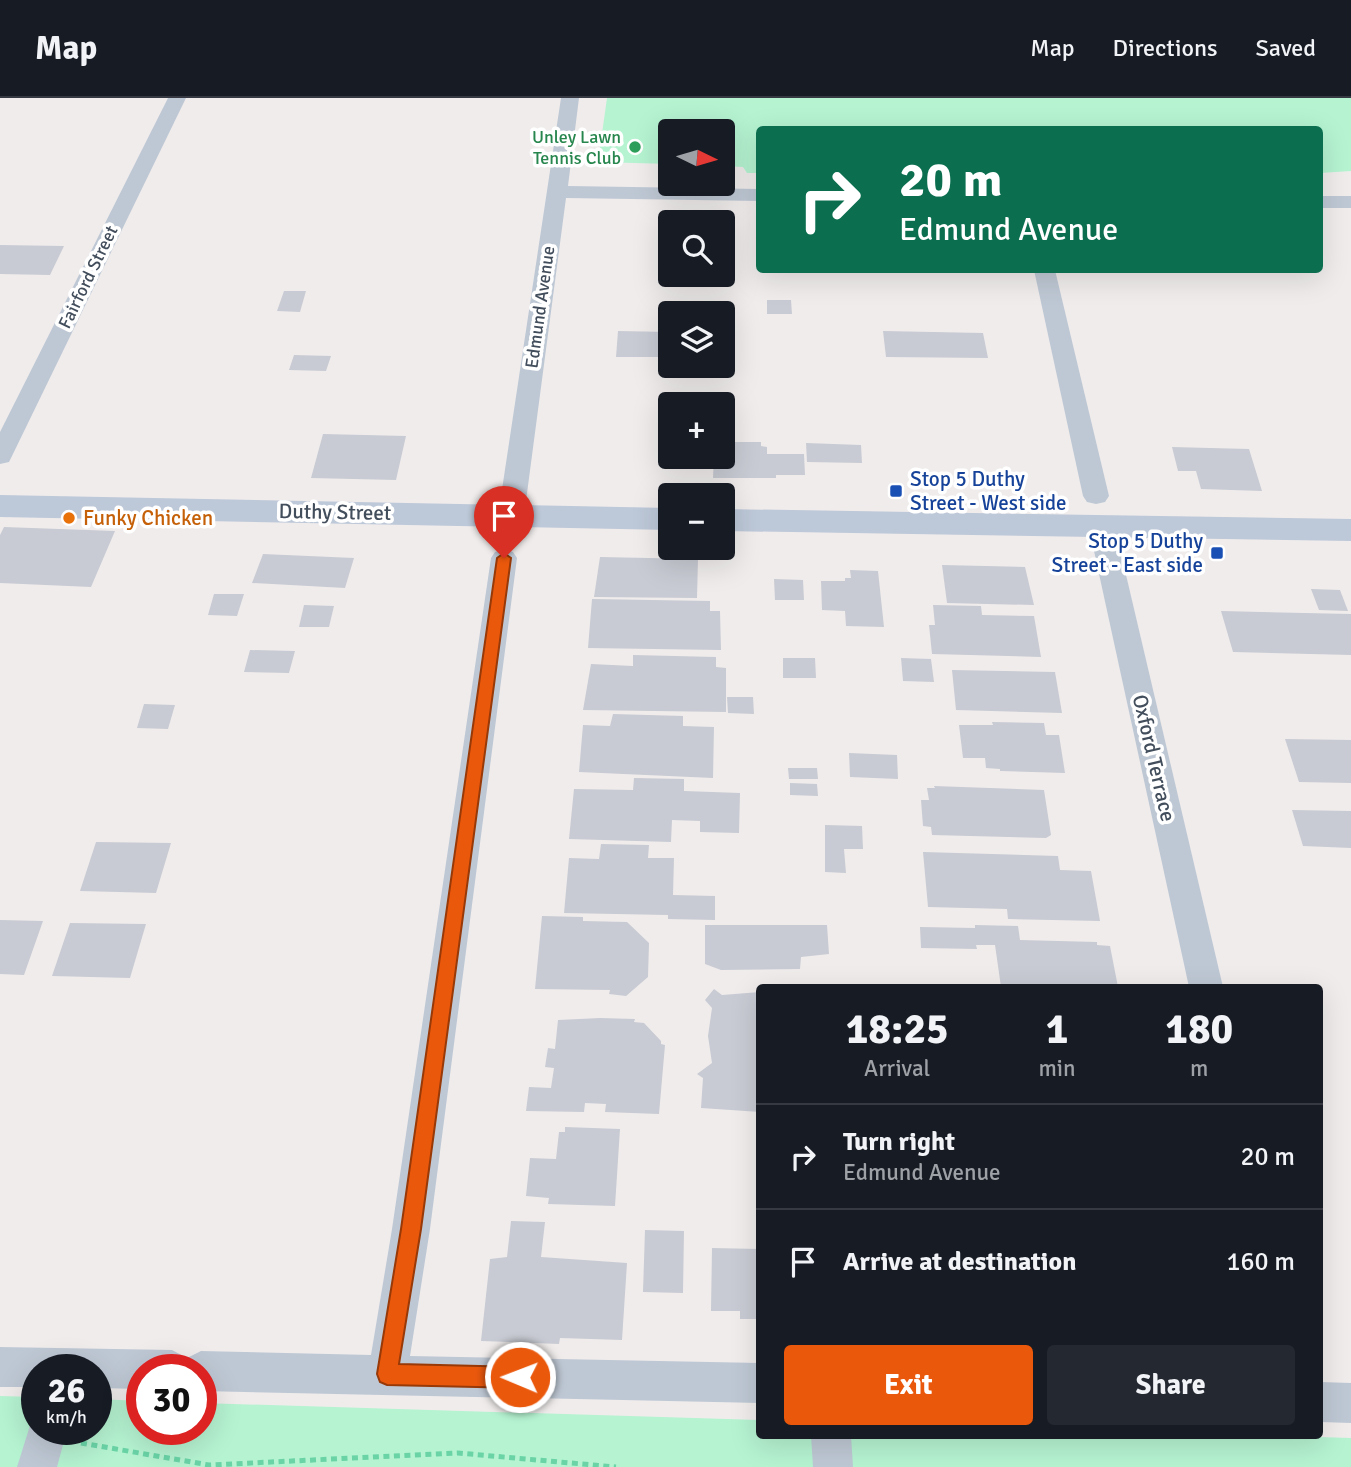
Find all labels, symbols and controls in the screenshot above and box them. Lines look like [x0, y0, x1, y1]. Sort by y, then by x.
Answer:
text: Map [35, 28, 97, 69]
text: Map [1030, 33, 1075, 63]
text: Directions [1113, 33, 1218, 63]
text: Saved [1256, 33, 1316, 63]
north arrow [658, 119, 735, 196]
map controls [658, 119, 735, 560]
place label: Unley Lawn Tennis Club [532, 126, 621, 169]
marker: Unley Lawn Tennis Club [627, 139, 643, 155]
text: 20 m [899, 150, 1002, 210]
icon: right [784, 154, 875, 245]
button: search [658, 210, 735, 287]
text: Edmund Avenue [899, 210, 1118, 249]
street label: Fairford Street [54, 222, 122, 332]
street label: Edmund Avenue [521, 244, 559, 370]
button: layers [658, 301, 735, 378]
button: + [658, 392, 735, 469]
place label: Stop 5 Duthy Street - West side [910, 466, 1067, 516]
button: − [658, 483, 735, 560]
marker: Stop 5 Duthy Street - West side [888, 483, 904, 499]
pin [474, 486, 534, 558]
icon: arrive [485, 497, 523, 535]
street label: Duthy Street [278, 498, 392, 526]
place label: Funky Chicken [83, 505, 213, 531]
marker: Funky Chicken [61, 510, 77, 526]
place label: Stop 5 Duthy Street - East side [1052, 528, 1203, 578]
marker: Stop 5 Duthy Street - East side [1209, 545, 1225, 561]
street label: Oxford Terrace [1127, 692, 1181, 824]
text: 18:25 [846, 1004, 949, 1055]
text: 1 [1046, 1004, 1068, 1055]
text: 180 [1165, 1004, 1233, 1055]
text: Arrival [864, 1054, 930, 1083]
text: min [1038, 1054, 1076, 1083]
text: m [1190, 1054, 1208, 1083]
text: Turn right [843, 1126, 955, 1158]
icon: right [784, 1138, 822, 1176]
text: 20 m [1240, 1141, 1295, 1173]
text: Edmund Avenue [843, 1158, 1001, 1187]
icon: arrive [784, 1243, 822, 1281]
text: Arrive at destination [843, 1246, 1076, 1278]
text: 160 m [1226, 1246, 1295, 1278]
position arrow [483, 1340, 557, 1414]
button: Exit [784, 1345, 1033, 1425]
button: Share [1047, 1345, 1295, 1425]
speed limit sign: 30 [126, 1354, 217, 1445]
text: 26 [48, 1369, 85, 1412]
text: km/h [46, 1406, 87, 1428]

